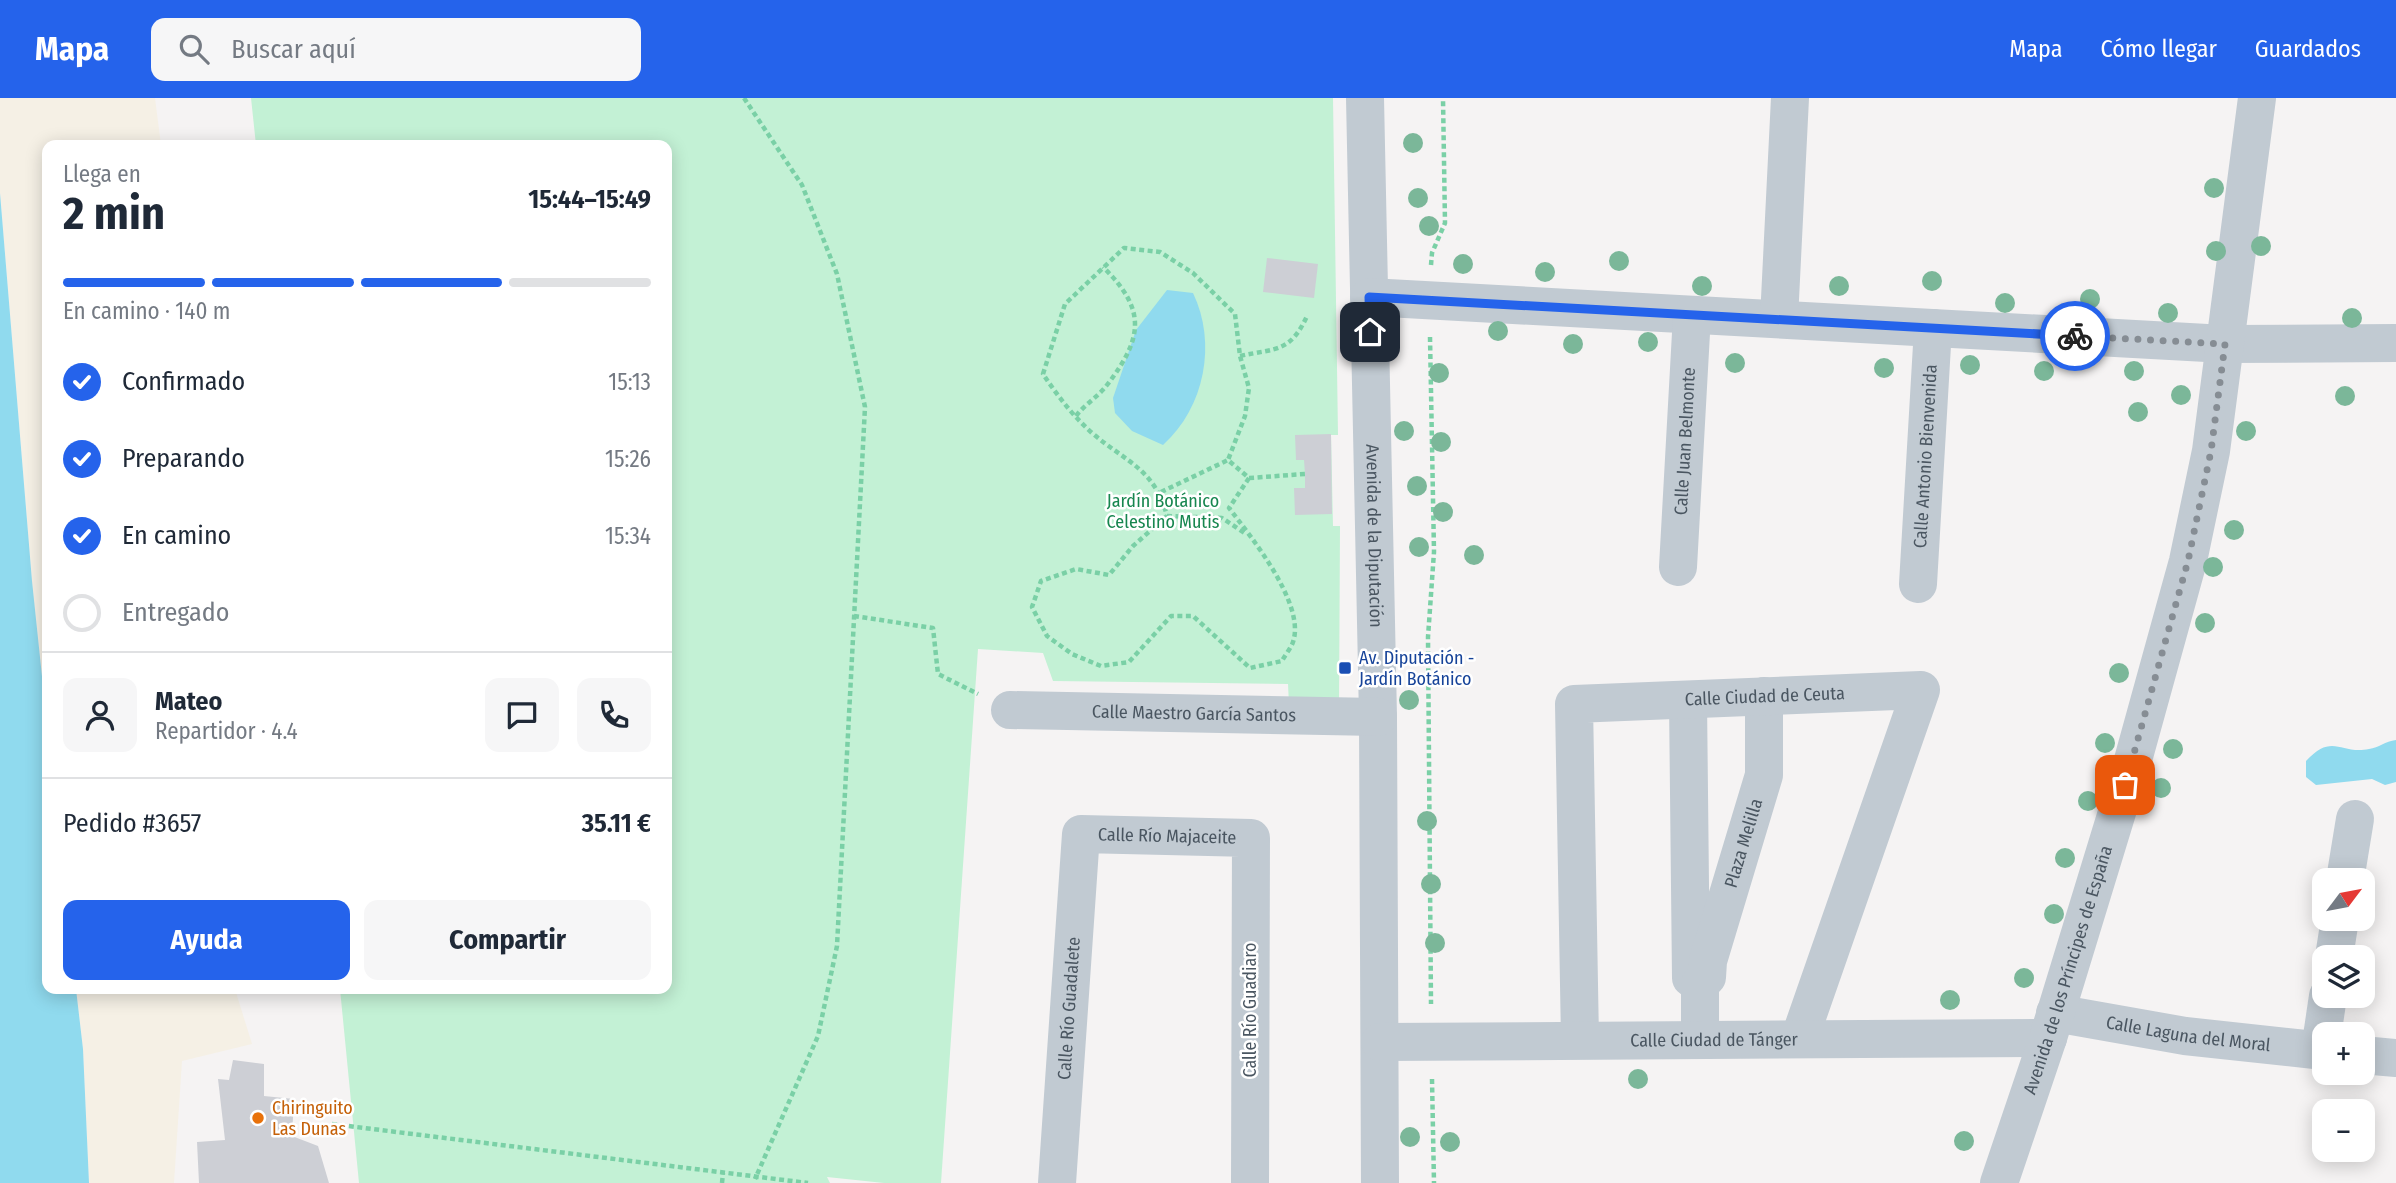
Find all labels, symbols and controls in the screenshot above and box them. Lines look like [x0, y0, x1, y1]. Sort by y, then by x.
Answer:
search box [151, 18, 641, 81]
text: Mapa [35, 29, 109, 69]
icon: search [175, 30, 213, 68]
text: Buscar aquí [231, 34, 356, 65]
text: Mapa [2009, 35, 2062, 63]
text: Cómo llegar [2100, 35, 2217, 63]
text: Guardados [2255, 35, 2361, 63]
text: Llega en [63, 160, 141, 188]
text: 15:44–15:49 [528, 184, 651, 215]
text: 2 min [63, 186, 165, 241]
text: En camino · 140 m [63, 297, 231, 325]
courier [2040, 301, 2110, 371]
pin [1340, 302, 1400, 362]
icon: home [1351, 313, 1389, 351]
icon: bike [2056, 317, 2094, 355]
icon: check [63, 363, 101, 401]
street label: Calle Antonio Bienvenida [1909, 364, 1942, 549]
text: Confirmado [122, 366, 245, 397]
street label: Calle Juan Belmonte [1670, 367, 1700, 516]
text: 15:13 [608, 368, 651, 396]
icon: check [63, 440, 101, 478]
text: Preparando [122, 443, 245, 474]
street label: Avenida de la Diputación [1361, 444, 1387, 628]
text: 15:26 [605, 445, 651, 473]
park label: Jardín Botánico Celestino Mutis [1107, 490, 1220, 533]
icon: check [63, 517, 101, 555]
text: En camino [122, 520, 231, 551]
text: 15:34 [605, 522, 651, 550]
text: Entregado [122, 597, 229, 628]
place label: Av. Diputación - Jardín Botánico [1359, 647, 1474, 690]
marker: Av. Diputación - Jardín Botánico [1337, 660, 1353, 676]
button: person [63, 678, 137, 752]
button: chat [485, 678, 559, 752]
button: phone [577, 678, 651, 752]
street label: Calle Ciudad de Ceuta [1684, 682, 1845, 711]
text: Mateo [155, 686, 222, 717]
street label: Calle Maestro García Santos [1092, 701, 1297, 726]
text: Repartidor · 4.4 [155, 717, 298, 745]
pin [2095, 755, 2155, 815]
icon: bag [2106, 766, 2144, 804]
street label: Plaza Melilla [1720, 796, 1767, 890]
text: Pedido #3657 [63, 808, 201, 839]
text: 35.11 € [582, 808, 651, 839]
street label: Calle Río Majaceite [1098, 823, 1237, 849]
street label: Avenida de los Príncipes de España [2019, 843, 2117, 1097]
north arrow [2312, 868, 2375, 931]
map controls [2312, 868, 2375, 1162]
button: Ayuda [63, 900, 350, 980]
button: Compartir [364, 900, 651, 980]
street label: Calle Río Guadalete [1053, 936, 1085, 1081]
street label: Calle Río Guadiaro [1239, 943, 1261, 1077]
button: layers [2312, 945, 2375, 1008]
street label: Calle Laguna del Moral [2104, 1011, 2272, 1056]
button: + [2312, 1022, 2375, 1085]
street label: Calle Ciudad de Tánger [1630, 1028, 1799, 1052]
place label: Chiringuito Las Dunas [272, 1097, 353, 1140]
button: − [2312, 1099, 2375, 1162]
marker: Chiringuito Las Dunas [250, 1110, 266, 1126]

